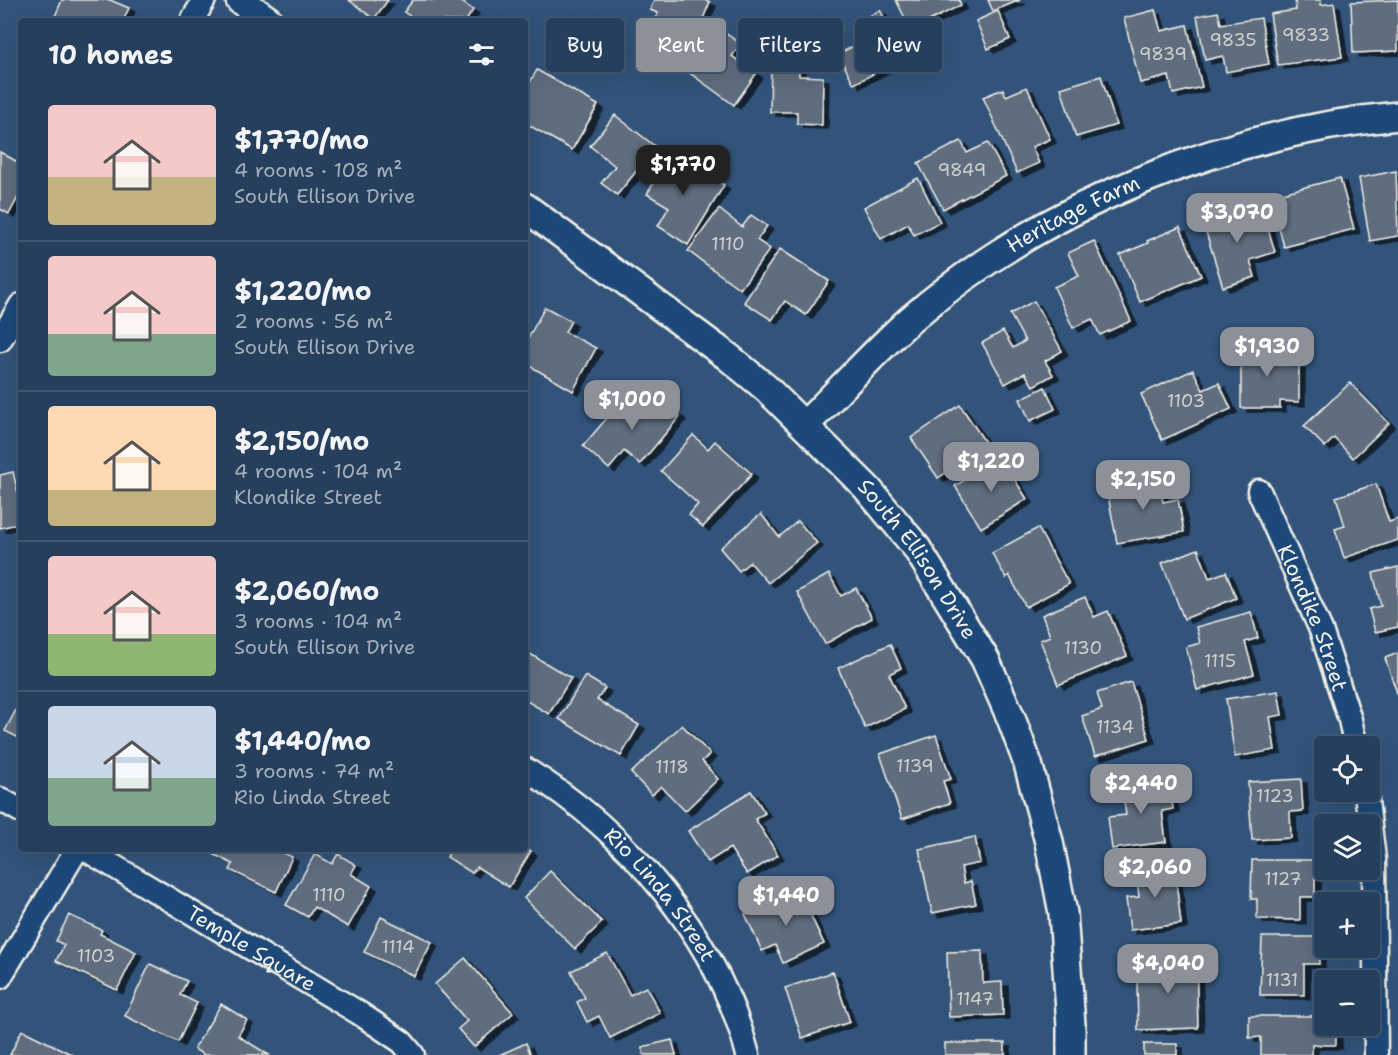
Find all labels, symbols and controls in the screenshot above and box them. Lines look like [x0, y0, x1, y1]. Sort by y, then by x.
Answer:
chip: Buy [546, 18, 624, 72]
chip: Rent [636, 18, 726, 72]
chip: Filters [738, 18, 843, 72]
chip: New [855, 18, 942, 72]
house number: 9833 [1282, 23, 1330, 47]
house number: 9835 [1209, 28, 1257, 52]
text: 10 homes [48, 37, 173, 72]
icon: filters [465, 38, 498, 71]
house number: 9839 [1139, 42, 1187, 66]
text: $1,770/mo [234, 122, 369, 157]
icon: home [96, 129, 168, 201]
pin: $1,770 [634, 145, 732, 196]
text: $1,770 [650, 151, 716, 177]
text: 4 rooms · 108 m² [234, 157, 403, 183]
house number: 9849 [938, 158, 986, 182]
street label: Heritage Farm [1001, 168, 1144, 259]
text: South Ellison Drive [234, 183, 415, 209]
pin: $3,070 [1188, 193, 1286, 244]
text: $3,070 [1200, 199, 1274, 225]
house number: 1110 [711, 232, 745, 256]
text: $1,220/mo [234, 273, 372, 308]
icon: home [96, 280, 168, 352]
text: 2 rooms · 56 m² [234, 308, 393, 334]
pin: $1,930 [1218, 327, 1316, 378]
text: $1,930 [1234, 333, 1300, 359]
text: South Ellison Drive [234, 334, 415, 360]
pin: $1,000 [583, 380, 681, 431]
text: $1,000 [598, 386, 666, 412]
house number: 1103 [1167, 389, 1205, 413]
text: $2,150/mo [234, 423, 369, 458]
icon: home [96, 430, 168, 502]
pin: $1,220 [942, 442, 1040, 493]
text: $1,220 [957, 448, 1025, 474]
text: 4 rooms · 104 m² [234, 458, 402, 484]
pin: $2,150 [1094, 460, 1192, 511]
text: $2,150 [1110, 466, 1176, 492]
street label: South Ellison Drive [852, 473, 983, 645]
text: Klondike Street [234, 484, 382, 510]
street label: Klondike Street [1271, 540, 1354, 695]
text: $2,060/mo [234, 573, 379, 608]
icon: home [96, 580, 168, 652]
text: 3 rooms · 104 m² [234, 608, 402, 634]
text: South Ellison Drive [234, 634, 415, 660]
house number: 1130 [1064, 636, 1102, 660]
house number: 1115 [1204, 649, 1236, 673]
house number: 1134 [1096, 715, 1134, 739]
text: $1,440/mo [234, 723, 371, 758]
icon: home [96, 730, 168, 802]
map controls [1314, 736, 1380, 1036]
button: locate [1314, 736, 1380, 802]
house number: 1139 [896, 754, 934, 778]
house number: 1118 [655, 755, 689, 779]
text: 3 rooms · 74 m² [234, 758, 394, 784]
pin: $2,440 [1092, 764, 1190, 815]
text: $2,440 [1104, 770, 1178, 796]
text: Rio Linda Street [234, 784, 391, 810]
house number: 1123 [1256, 784, 1294, 808]
button: layers [1314, 814, 1380, 880]
street label: Rio Linda Street [598, 821, 722, 967]
pin: $2,060 [1106, 848, 1204, 899]
text: $2,060 [1118, 854, 1192, 880]
house number: 1127 [1264, 867, 1302, 891]
pin: $1,440 [737, 876, 835, 927]
text: $1,440 [752, 882, 820, 908]
house number: 1110 [312, 883, 346, 907]
button: + [1314, 892, 1380, 958]
street label: Temple Square [182, 899, 321, 998]
house number: 1114 [381, 935, 415, 959]
house number: 1103 [77, 944, 115, 968]
pin: $4,040 [1119, 944, 1217, 995]
text: $4,040 [1131, 950, 1205, 976]
house number: 1131 [1266, 968, 1298, 992]
button: − [1314, 970, 1380, 1036]
house number: 1147 [956, 987, 994, 1011]

